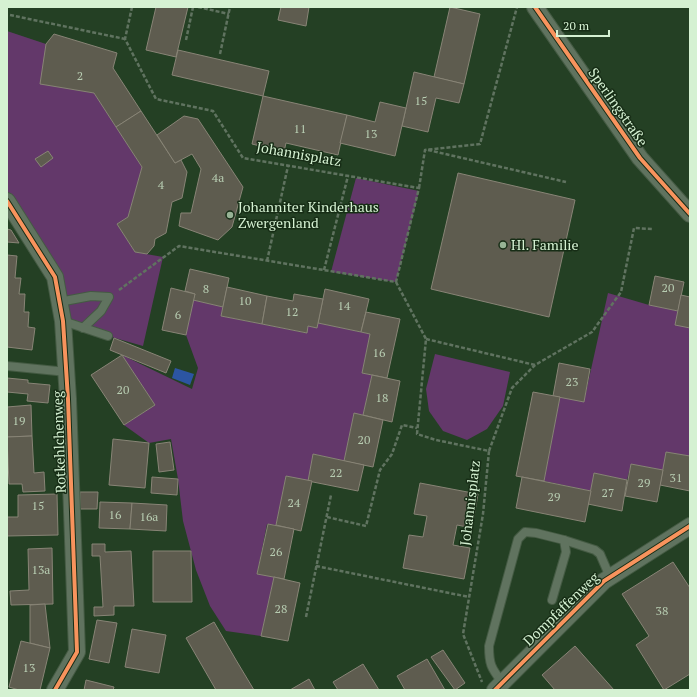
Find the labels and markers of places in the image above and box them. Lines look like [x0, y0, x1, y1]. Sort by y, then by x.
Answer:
place label: Johanniter Kinderhaus Zwergenland [238, 197, 379, 232]
marker: Johanniter Kinderhaus Zwergenland [225, 210, 235, 220]
place label: Hl. Familie [511, 235, 579, 254]
marker: Hl. Familie [498, 240, 508, 250]

